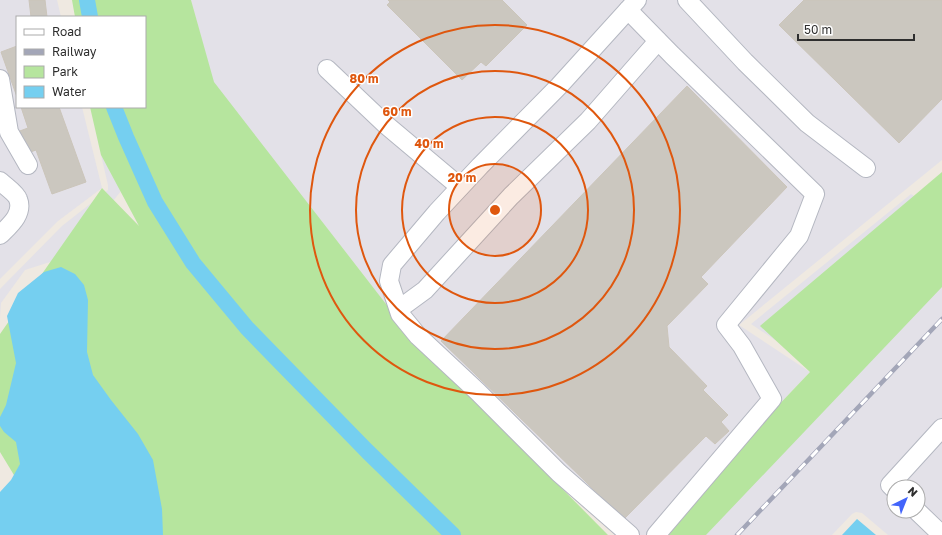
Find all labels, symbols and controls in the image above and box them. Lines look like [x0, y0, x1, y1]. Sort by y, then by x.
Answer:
legend [16, 16, 146, 108]
scale bar [798, 16, 914, 42]
text: 50 m [804, 22, 832, 37]
text: Road [52, 24, 81, 39]
text: Railway [52, 44, 97, 59]
text: Park [52, 64, 78, 79]
text: 80 m [350, 71, 378, 86]
text: Water [52, 84, 86, 99]
text: 60 m [383, 104, 411, 119]
text: 40 m [415, 136, 443, 151]
text: 20 m [448, 170, 476, 185]
centre of rings [488, 203, 502, 217]
north arrow [886, 479, 926, 519]
text: N [906, 484, 921, 499]

